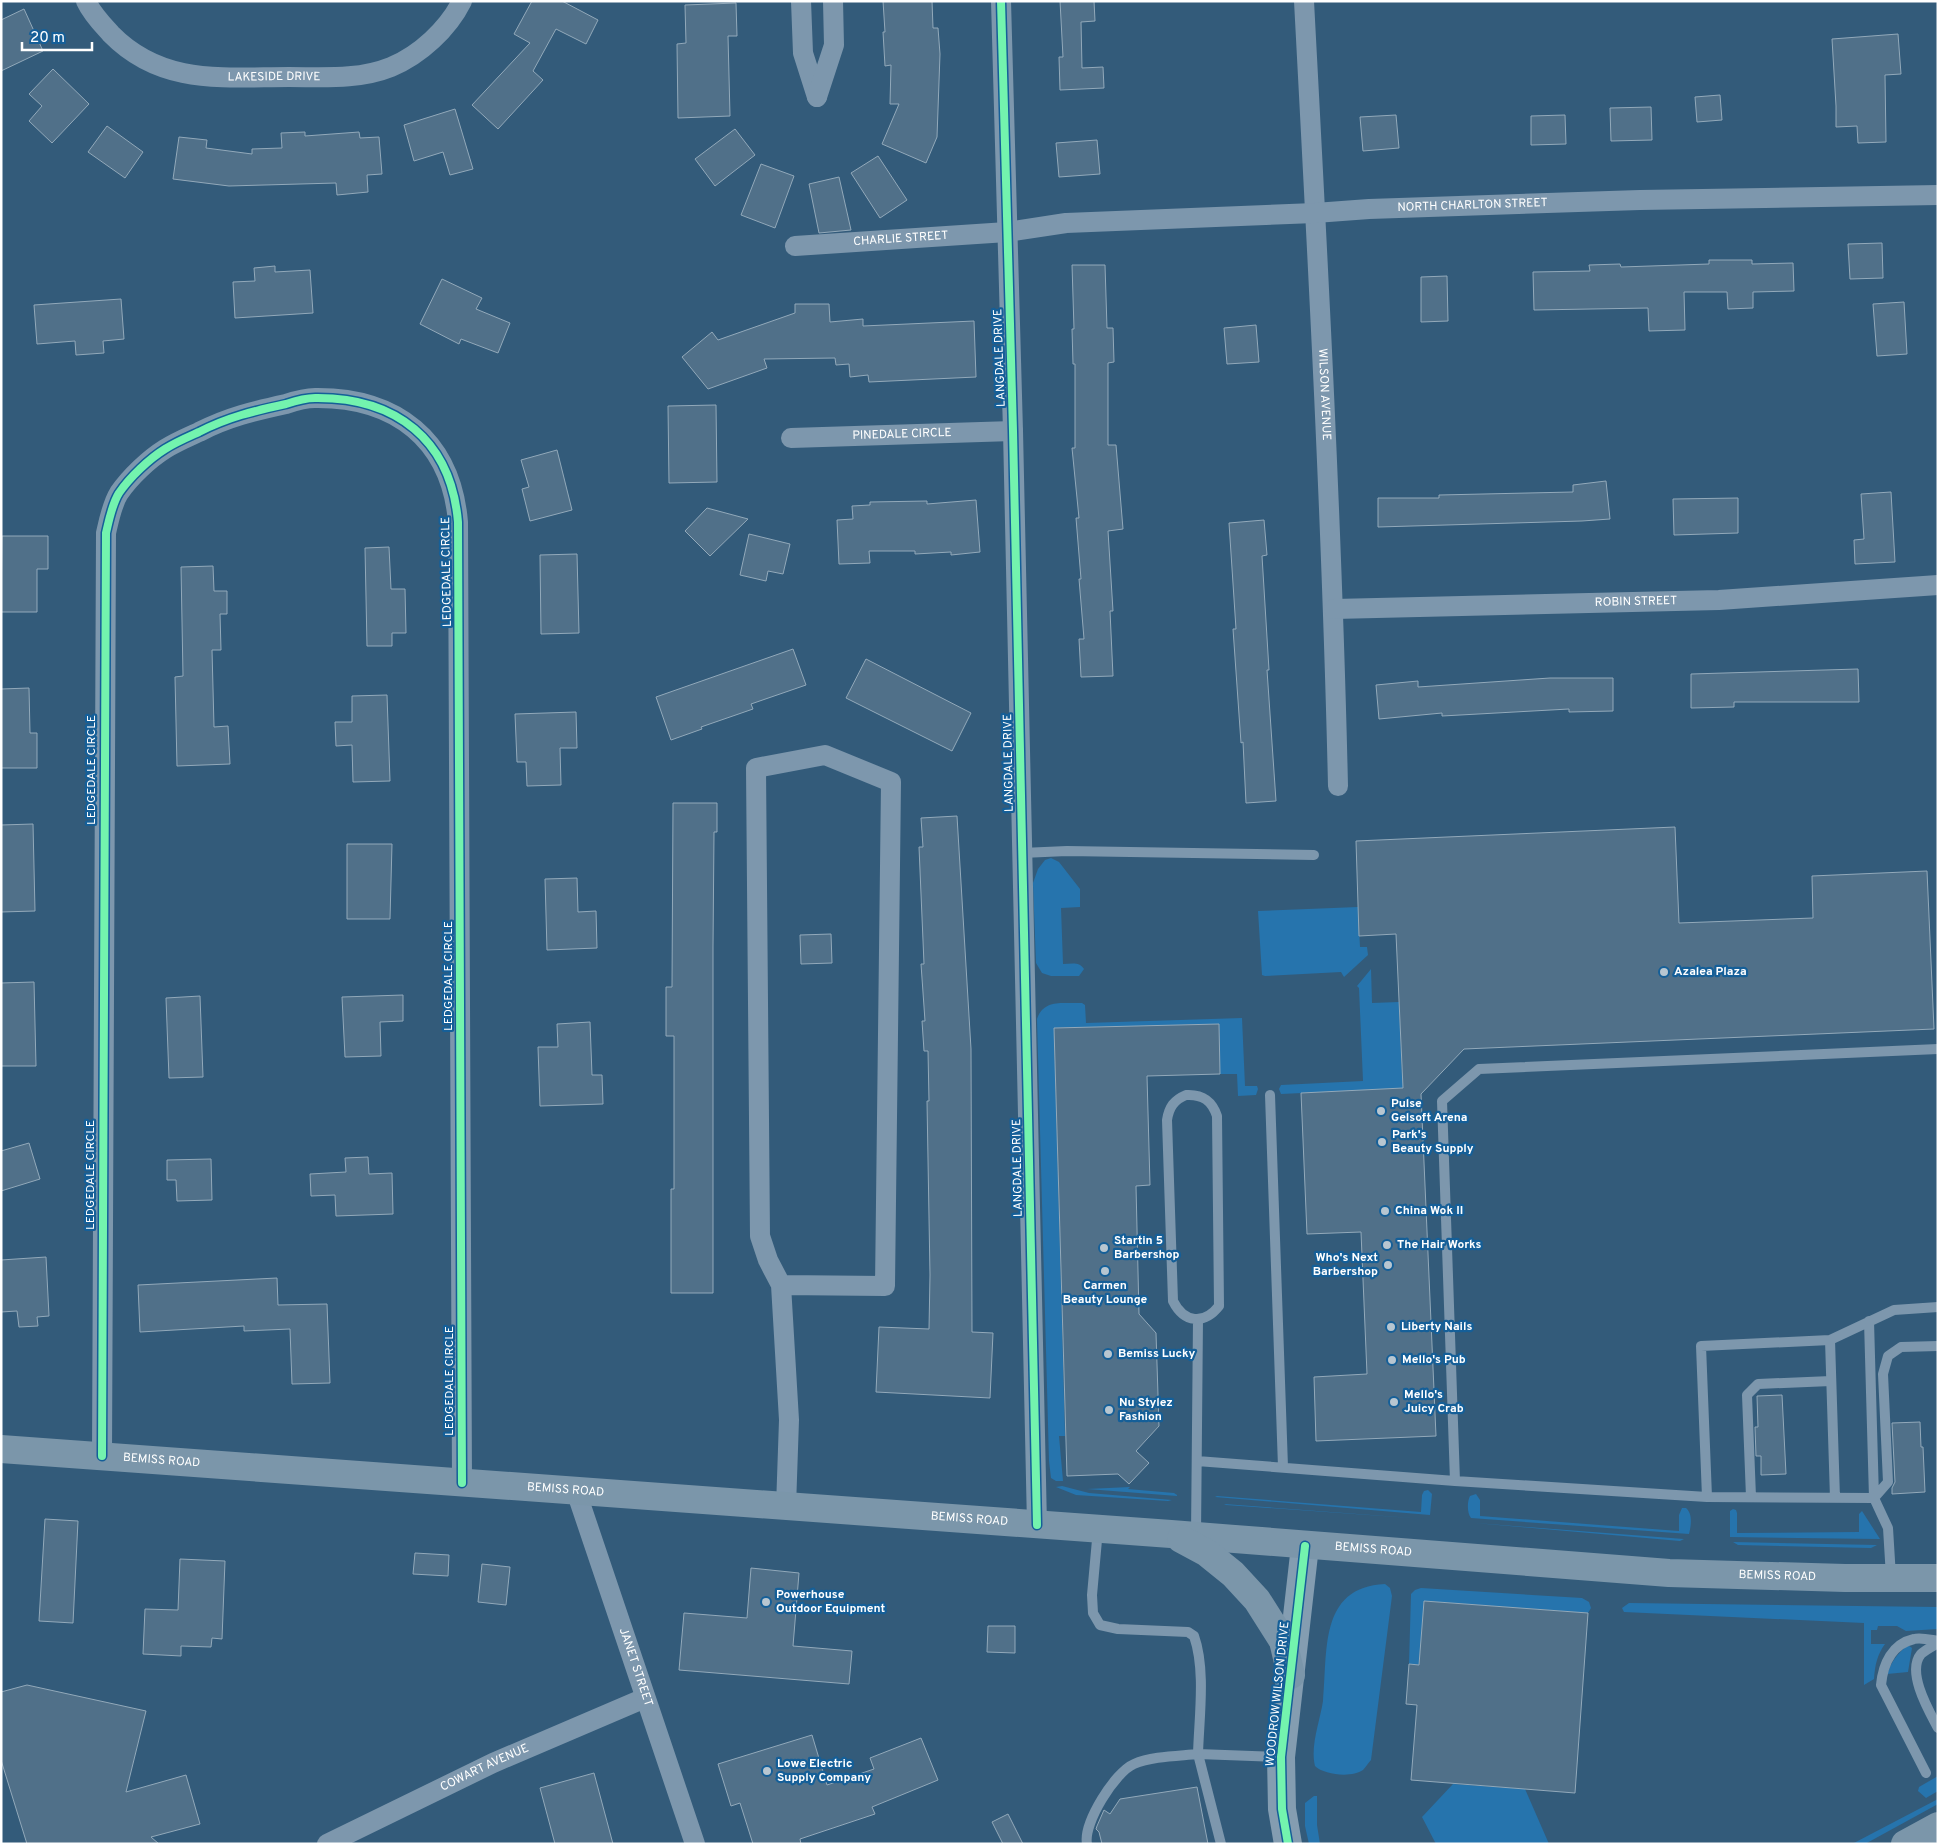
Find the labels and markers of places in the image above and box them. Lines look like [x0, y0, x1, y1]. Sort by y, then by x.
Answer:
place label: Azalea Plaza [1674, 964, 1747, 980]
marker: Azalea Plaza [1658, 966, 1670, 978]
place label: Pulse Gelsoft Arena [1391, 1096, 1468, 1126]
marker: Pulse Gelsoft Arena [1375, 1105, 1387, 1117]
place label: Park's Beauty Supply [1392, 1127, 1474, 1157]
marker: Park's Beauty Supply [1376, 1136, 1388, 1148]
place label: China Wok II [1395, 1203, 1463, 1219]
marker: China Wok II [1379, 1205, 1391, 1217]
place label: Startin 5 Barbershop [1114, 1233, 1179, 1263]
place label: The Hair Works [1397, 1237, 1482, 1253]
marker: The Hair Works [1381, 1239, 1393, 1251]
marker: Startin 5 Barbershop [1098, 1242, 1110, 1254]
place label: Who's Next Barbershop [1313, 1250, 1378, 1280]
marker: Who's Next Barbershop [1382, 1259, 1394, 1271]
marker: Carmen Beauty Lounge [1099, 1265, 1111, 1277]
place label: Carmen Beauty Lounge [1063, 1278, 1148, 1308]
place label: Liberty Nails [1401, 1319, 1472, 1335]
marker: Liberty Nails [1385, 1321, 1397, 1333]
place label: Bemiss Lucky [1118, 1346, 1196, 1362]
marker: Bemiss Lucky [1102, 1348, 1114, 1360]
place label: Mello's Pub [1402, 1352, 1466, 1368]
marker: Mello's Pub [1386, 1354, 1398, 1366]
place label: Mello's Juicy Crab [1404, 1387, 1464, 1417]
place label: Nu Stylez Fashion [1119, 1395, 1173, 1425]
marker: Mello's Juicy Crab [1388, 1396, 1400, 1408]
marker: Nu Stylez Fashion [1103, 1404, 1115, 1416]
place label: Powerhouse Outdoor Equipment [776, 1587, 885, 1617]
marker: Powerhouse Outdoor Equipment [760, 1596, 772, 1608]
place label: Lowe Electric Supply Company [777, 1756, 871, 1786]
marker: Lowe Electric Supply Company [761, 1765, 773, 1777]

